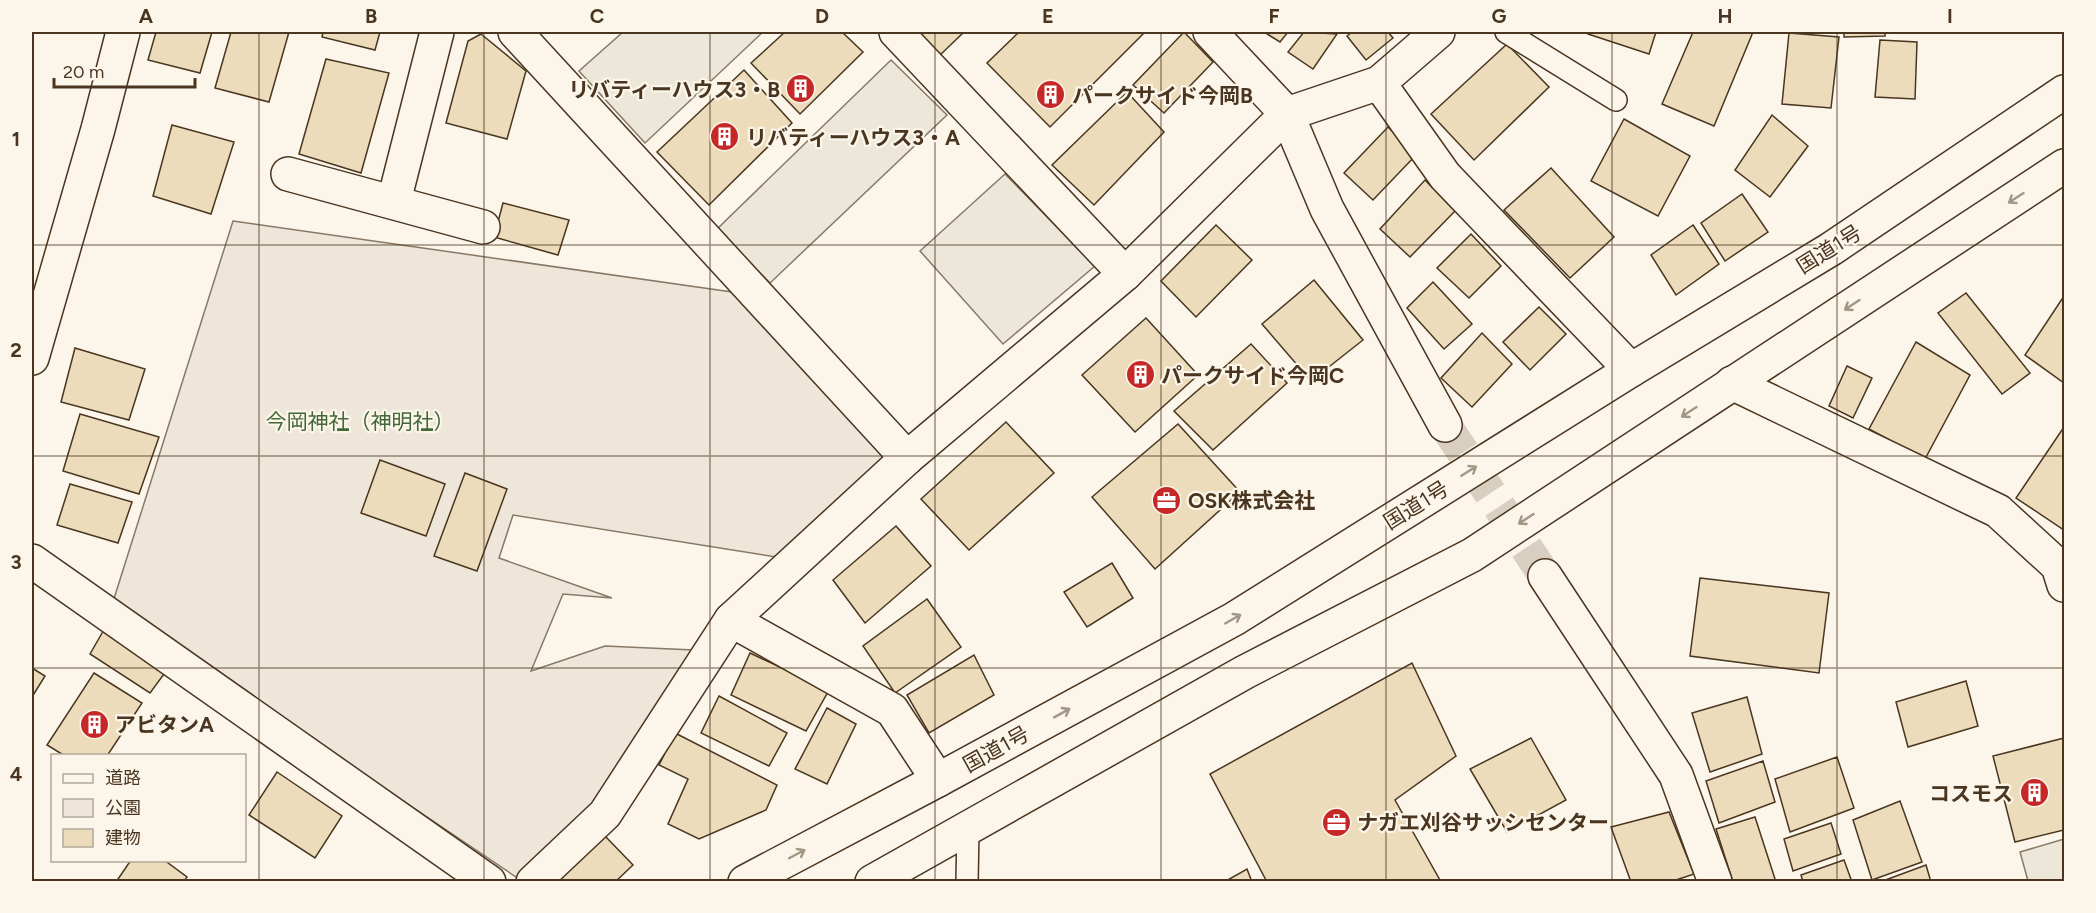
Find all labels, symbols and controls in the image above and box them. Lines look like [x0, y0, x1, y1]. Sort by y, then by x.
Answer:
text: A [139, 4, 154, 28]
text: B [365, 4, 377, 28]
text: C [590, 4, 604, 28]
text: D [815, 4, 829, 28]
text: E [1042, 4, 1054, 28]
text: F [1268, 4, 1280, 28]
text: G [1492, 4, 1507, 28]
text: H [1718, 4, 1733, 28]
text: I [1947, 4, 1953, 28]
scale bar [54, 51, 195, 89]
text: 20 m [63, 61, 104, 83]
building icon: リバティーハウス3・B [785, 73, 817, 105]
place label: リバティーハウス3・B [568, 77, 780, 102]
building icon: パークサイド今岡B [1035, 79, 1067, 111]
place label: パークサイド今岡B [1072, 83, 1253, 108]
building icon: リバティーハウス3・A [709, 121, 741, 153]
place label: リバティーハウス3・A [746, 125, 960, 150]
text: 1 [12, 127, 20, 151]
one-way arrow [2008, 192, 2024, 204]
street label: 国道1号 [1792, 219, 1866, 279]
one-way arrow [1844, 298, 1861, 311]
text: 2 [10, 338, 22, 362]
building icon: パークサイド今岡C [1124, 359, 1156, 391]
place label: パークサイド今岡C [1161, 363, 1344, 388]
one-way arrow [1681, 406, 1698, 418]
park label: 今岡神社（神明社） [266, 409, 455, 434]
one-way arrow [1460, 465, 1477, 477]
street label: 国道1号 [1379, 475, 1453, 535]
office icon: OSK株式会社 [1151, 484, 1183, 516]
place label: OSK株式会社 [1188, 488, 1315, 513]
one-way arrow [1519, 513, 1535, 525]
text: 3 [10, 550, 22, 574]
one-way arrow [1224, 613, 1241, 625]
one-way arrow [1053, 707, 1070, 719]
building icon: アビタンA [78, 708, 110, 740]
place label: アビタンA [115, 712, 214, 737]
street label: 国道1号 [959, 721, 1033, 777]
legend [51, 754, 246, 862]
text: 4 [10, 762, 23, 786]
text: 道路 [105, 767, 141, 789]
building icon: コスモス [2018, 777, 2050, 809]
place label: コスモス [1929, 781, 2013, 806]
text: 公園 [105, 797, 141, 819]
office icon: ナガエ刈谷サッシセンター [1320, 806, 1352, 838]
place label: ナガエ刈谷サッシセンター [1357, 810, 1609, 835]
text: 建物 [105, 827, 141, 849]
one-way arrow [788, 848, 806, 859]

